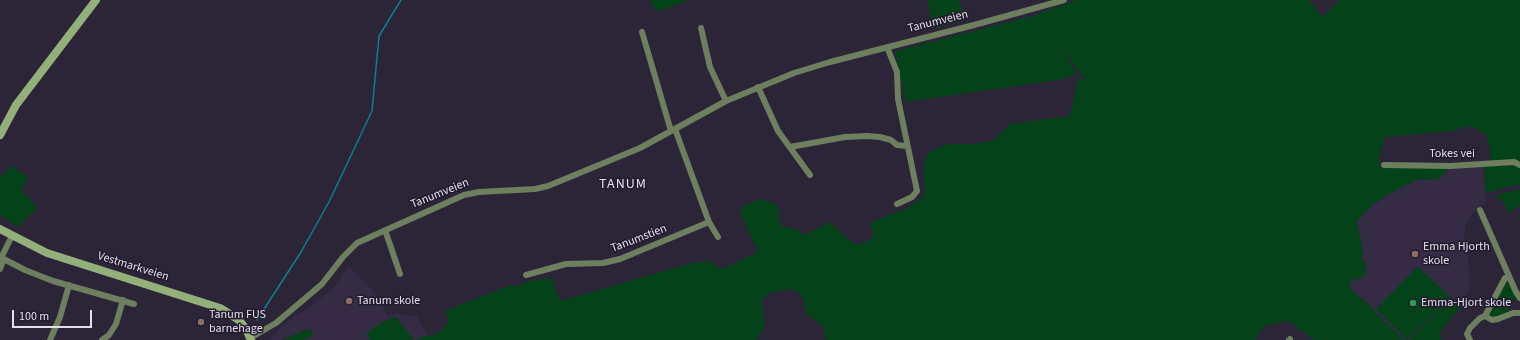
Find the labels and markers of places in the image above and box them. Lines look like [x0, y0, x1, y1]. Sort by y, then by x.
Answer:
place label: Emma Hjorth skole [1423, 240, 1490, 268]
marker: Emma Hjorth skole [1410, 249, 1420, 259]
place label: Tanum skole [357, 294, 420, 308]
marker: Tanum skole [344, 296, 354, 306]
place label: Emma-Hjort skole [1421, 296, 1511, 310]
marker: Emma-Hjort skole [1408, 298, 1418, 308]
place label: Tanum FUS barnehage [209, 308, 266, 336]
marker: Tanum FUS barnehage [196, 317, 206, 327]

